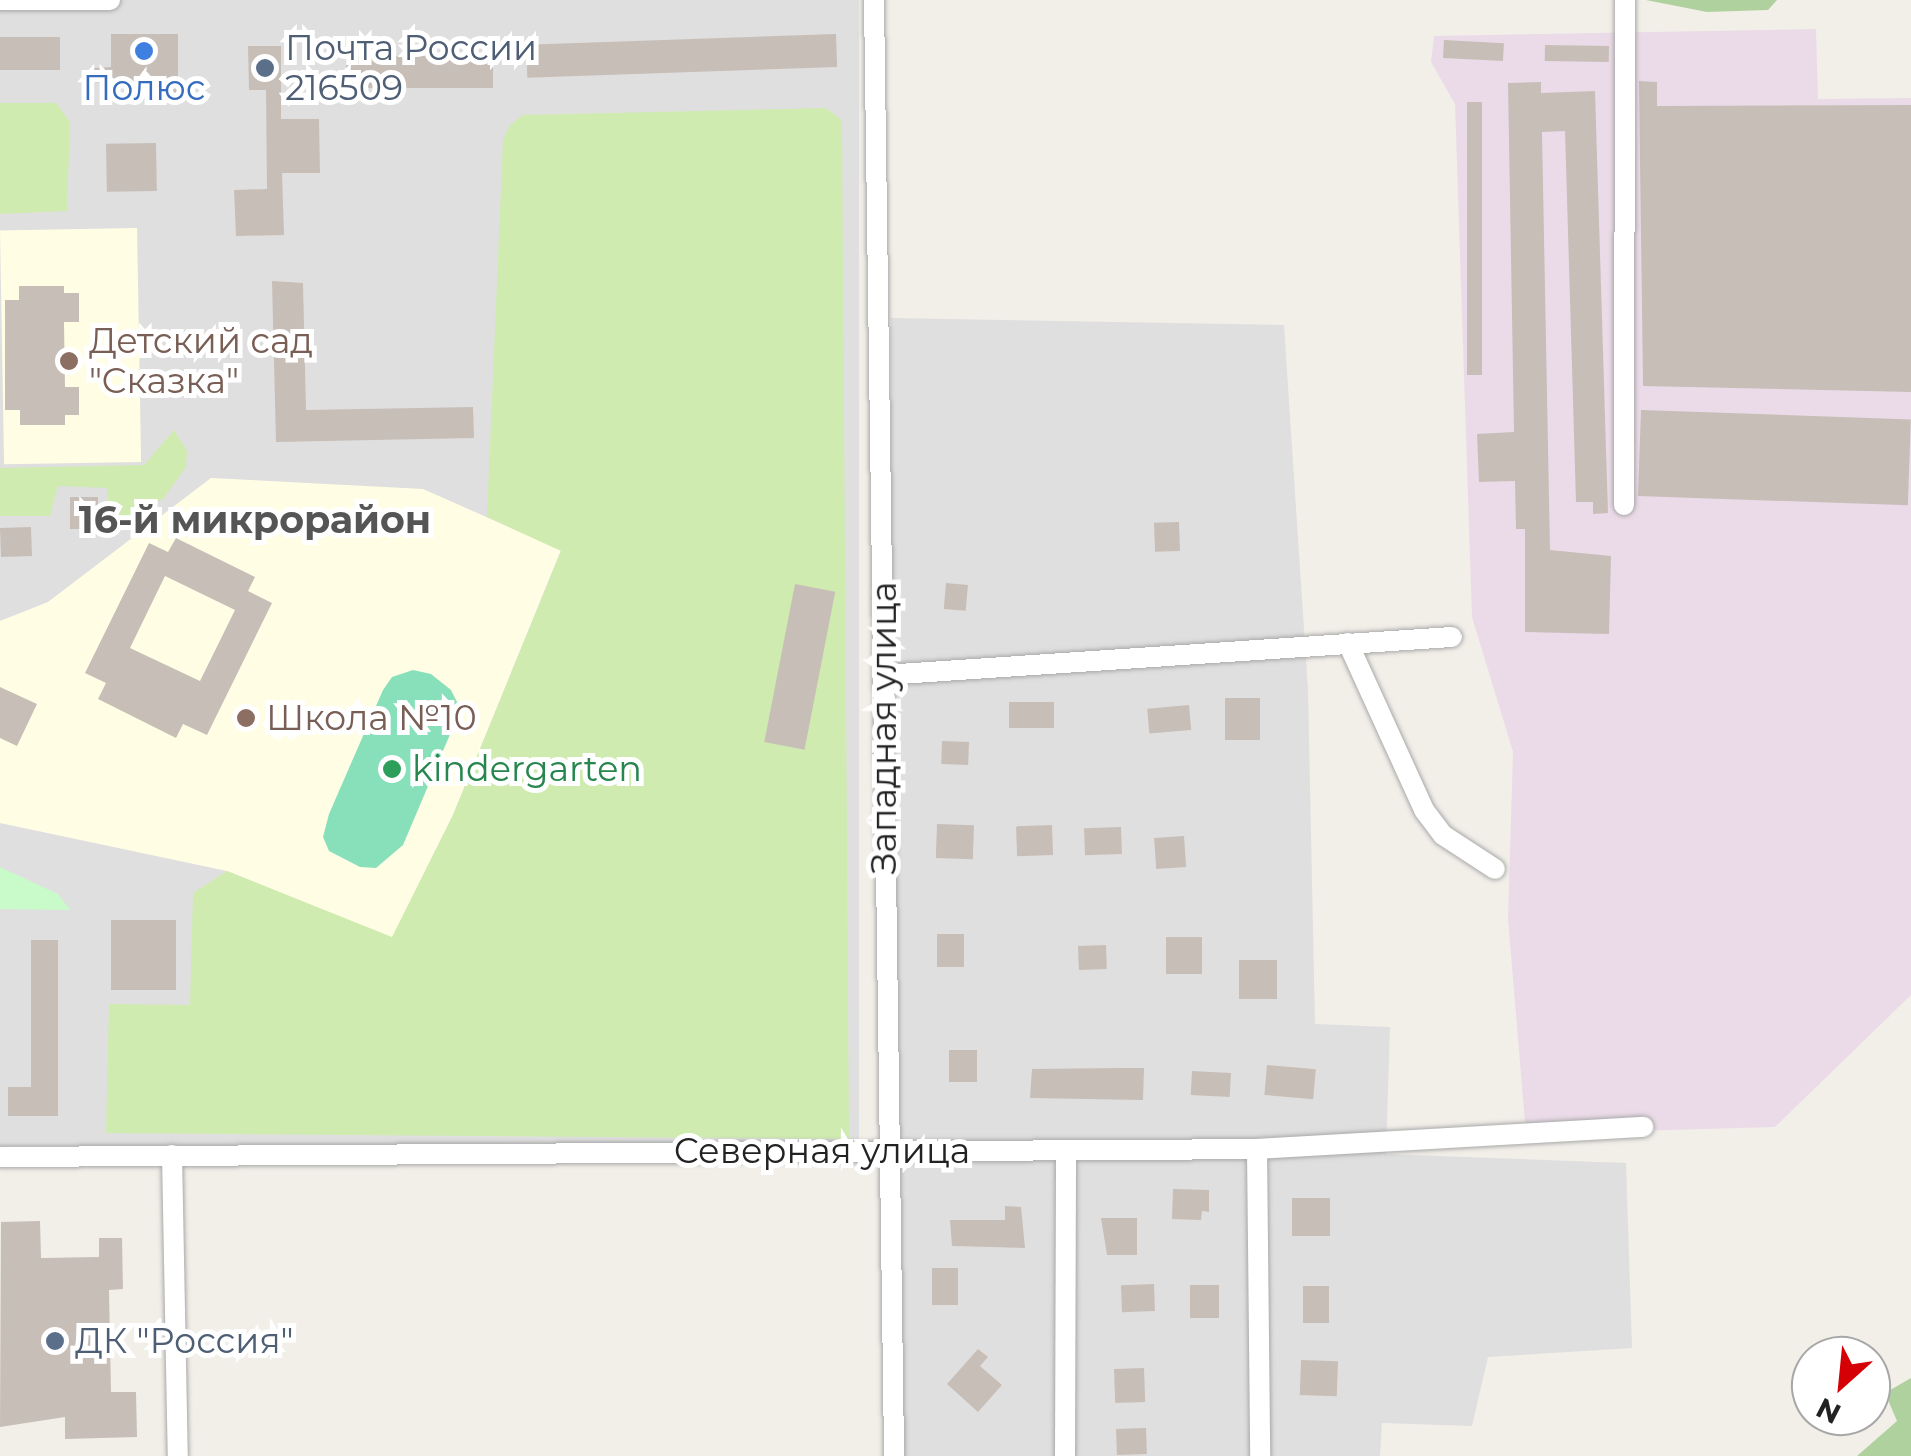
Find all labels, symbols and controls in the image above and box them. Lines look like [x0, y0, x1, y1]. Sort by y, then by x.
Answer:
place label: Почта России 216509 [285, 27, 537, 109]
marker: Полюс [133, 40, 155, 62]
marker: Почта России 216509 [254, 57, 276, 79]
place label: Полюс [82, 67, 206, 109]
place label: Детский сад "Сказка" [89, 320, 313, 402]
marker: Детский сад "Сказка" [58, 350, 80, 372]
district label: 16-й микрорайон [79, 497, 431, 543]
street label: Западная улица [863, 582, 905, 874]
place label: Школа №10 [266, 697, 477, 739]
marker: Школа №10 [235, 707, 257, 729]
place label: kindergarten [412, 748, 642, 790]
marker: kindergarten [381, 758, 403, 780]
street label: Северная улица [674, 1130, 970, 1172]
place label: ДК "Россия" [75, 1320, 294, 1362]
marker: ДК "Россия" [44, 1330, 66, 1352]
north arrow [1791, 1336, 1891, 1436]
text: N [1810, 1391, 1846, 1431]

